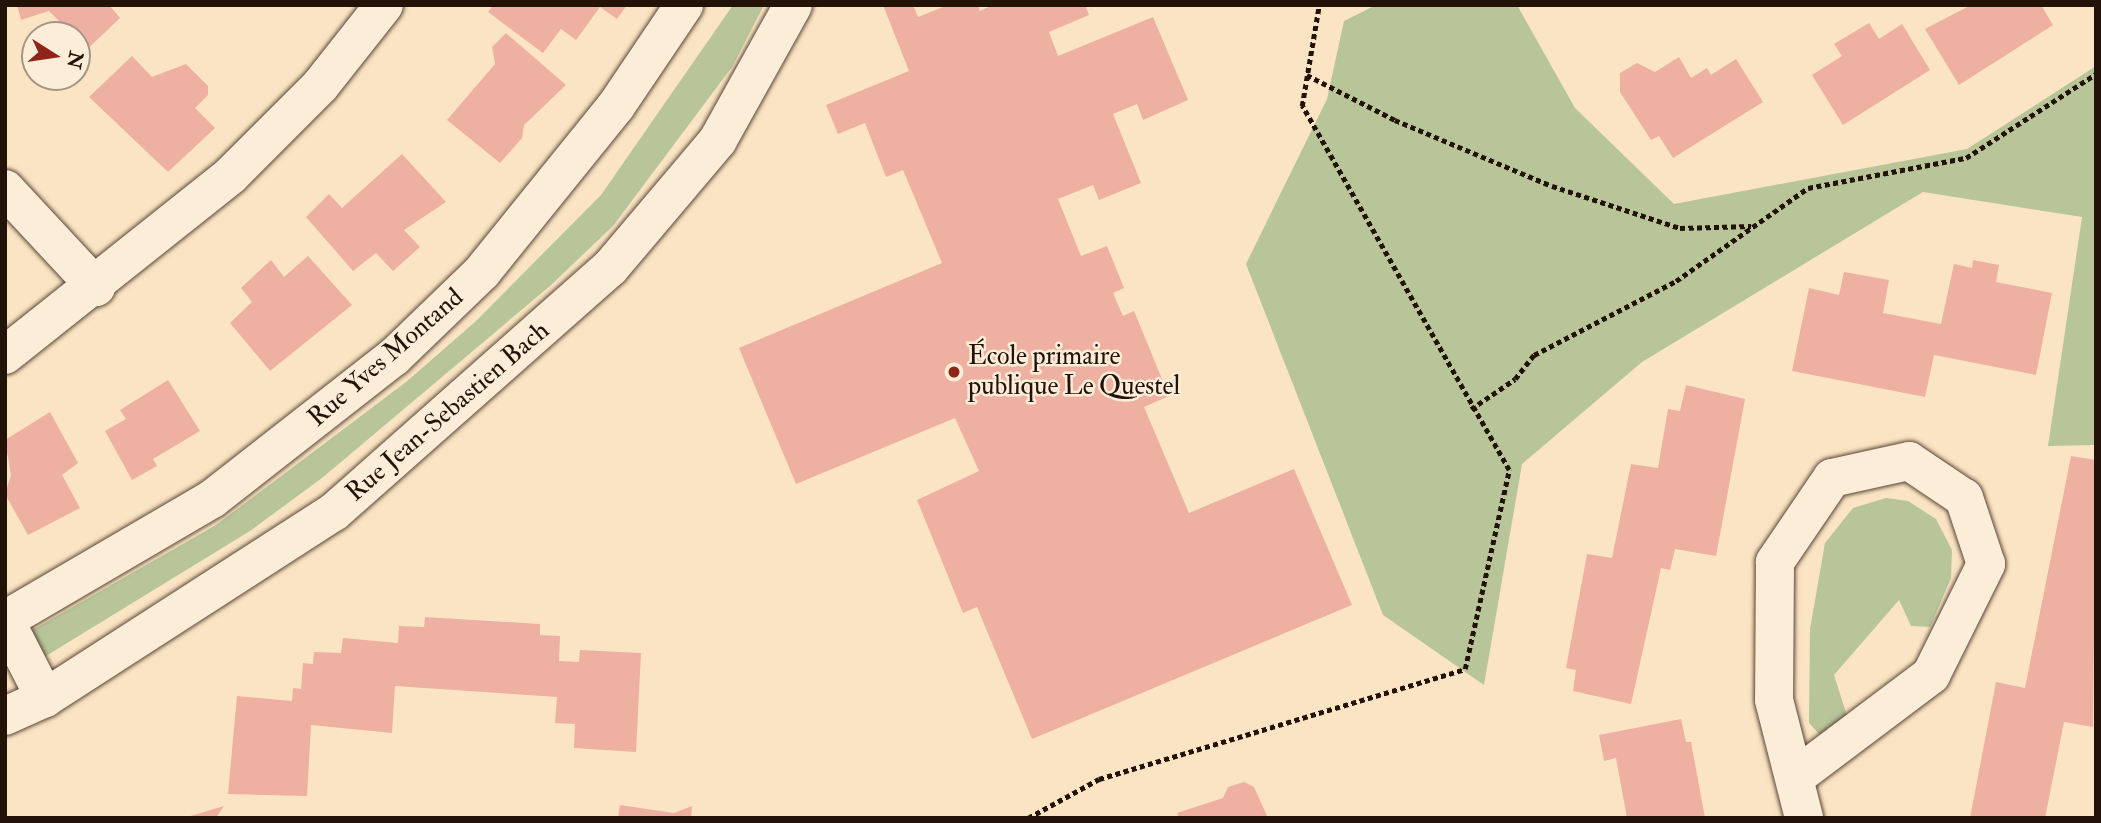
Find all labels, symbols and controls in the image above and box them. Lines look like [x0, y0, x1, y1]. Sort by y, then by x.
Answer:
north arrow [21, 21, 91, 91]
text: N [61, 49, 88, 71]
street label: Rue Yves Montand [302, 282, 470, 434]
street label: Rue Jean-Sebastien Bach [340, 315, 556, 509]
place label: École primaire publique Le Questel [968, 341, 1180, 402]
marker: École primaire publique Le Questel [946, 364, 962, 380]

